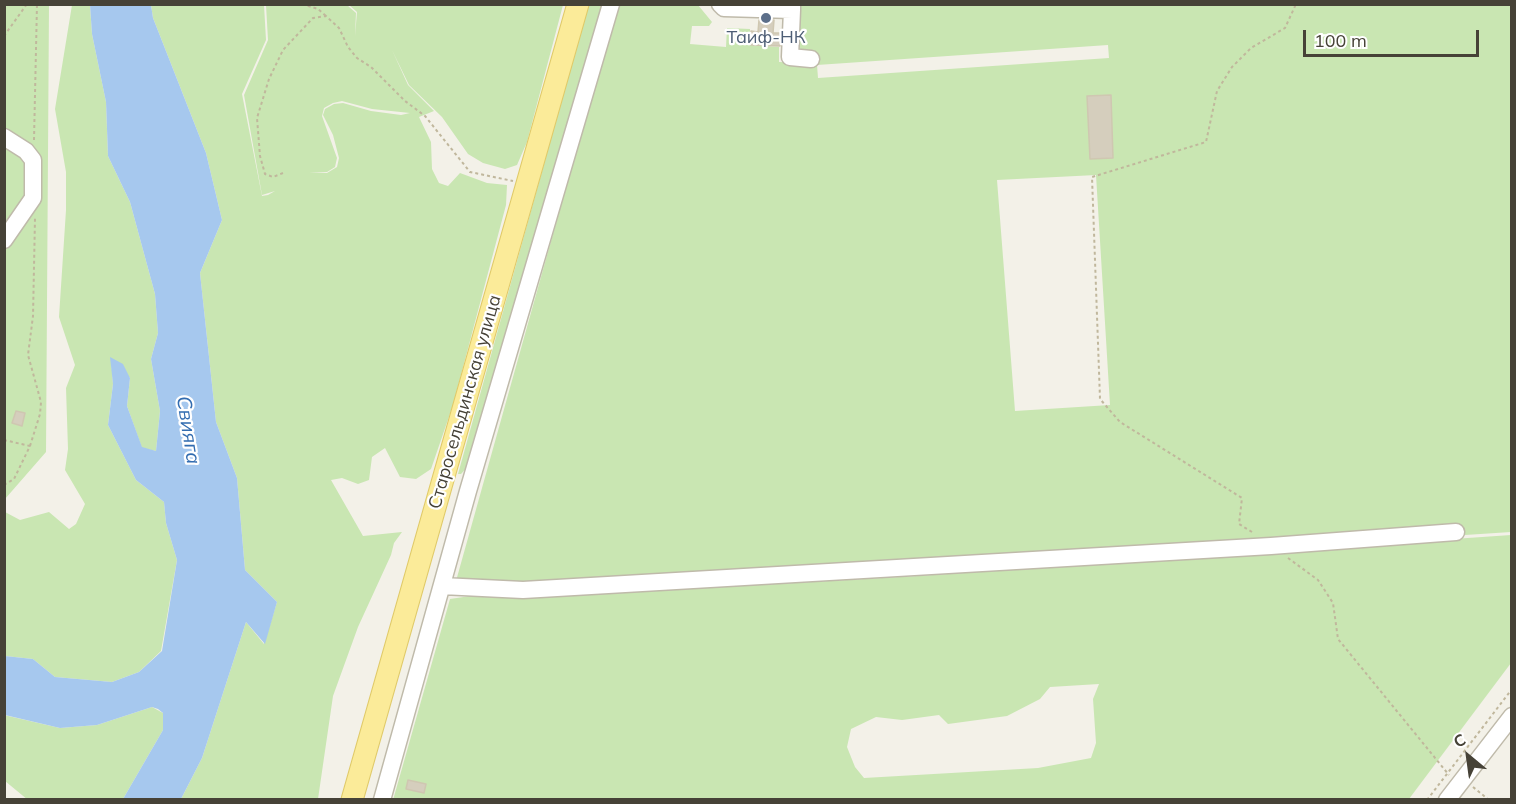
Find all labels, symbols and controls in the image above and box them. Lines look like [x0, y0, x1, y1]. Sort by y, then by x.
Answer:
marker: Таиф-НК [759, 11, 773, 25]
scale bar [1306, 18, 1482, 56]
place label: Таиф-НК [726, 27, 806, 49]
text: 100 m [1314, 29, 1367, 52]
street label: Старосельдинская улица [424, 292, 506, 512]
water label: Свияга [171, 394, 205, 466]
north arrow [1438, 726, 1498, 786]
text: С [1450, 729, 1469, 752]

